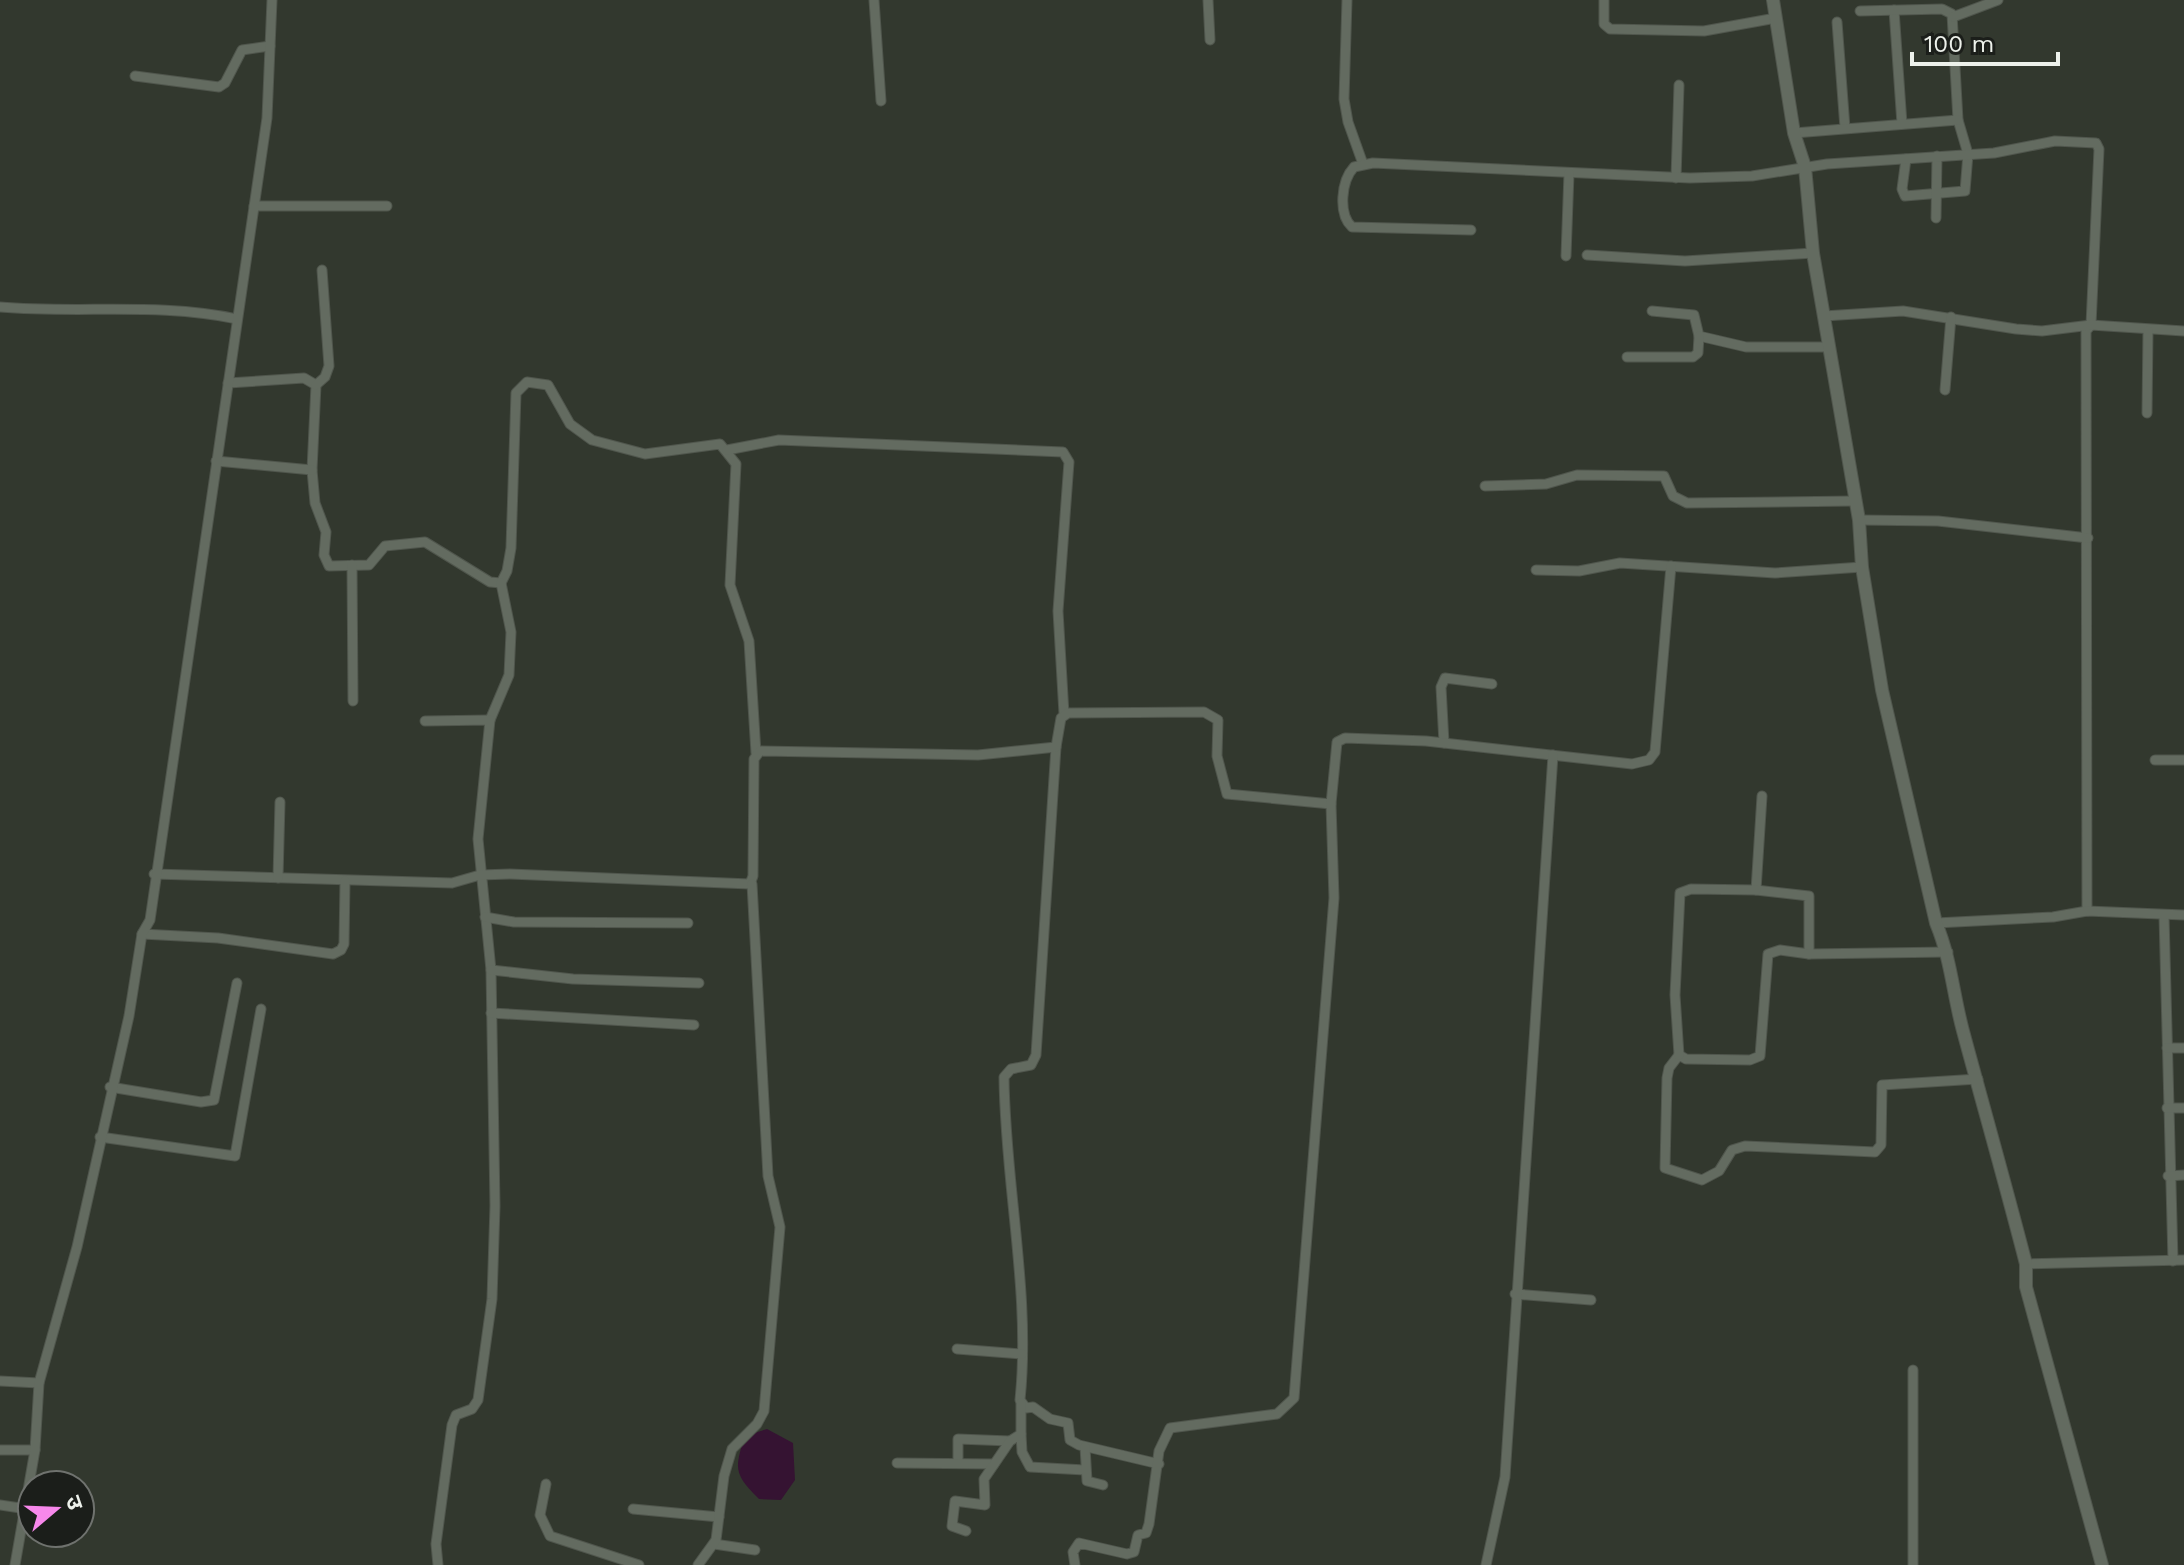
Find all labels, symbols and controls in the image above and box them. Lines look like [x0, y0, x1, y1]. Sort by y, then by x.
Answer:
scale bar [1912, 16, 2058, 66]
text: 100 m [1924, 30, 1994, 58]
north arrow [16, 1469, 96, 1549]
text: उ [61, 1492, 89, 1514]

